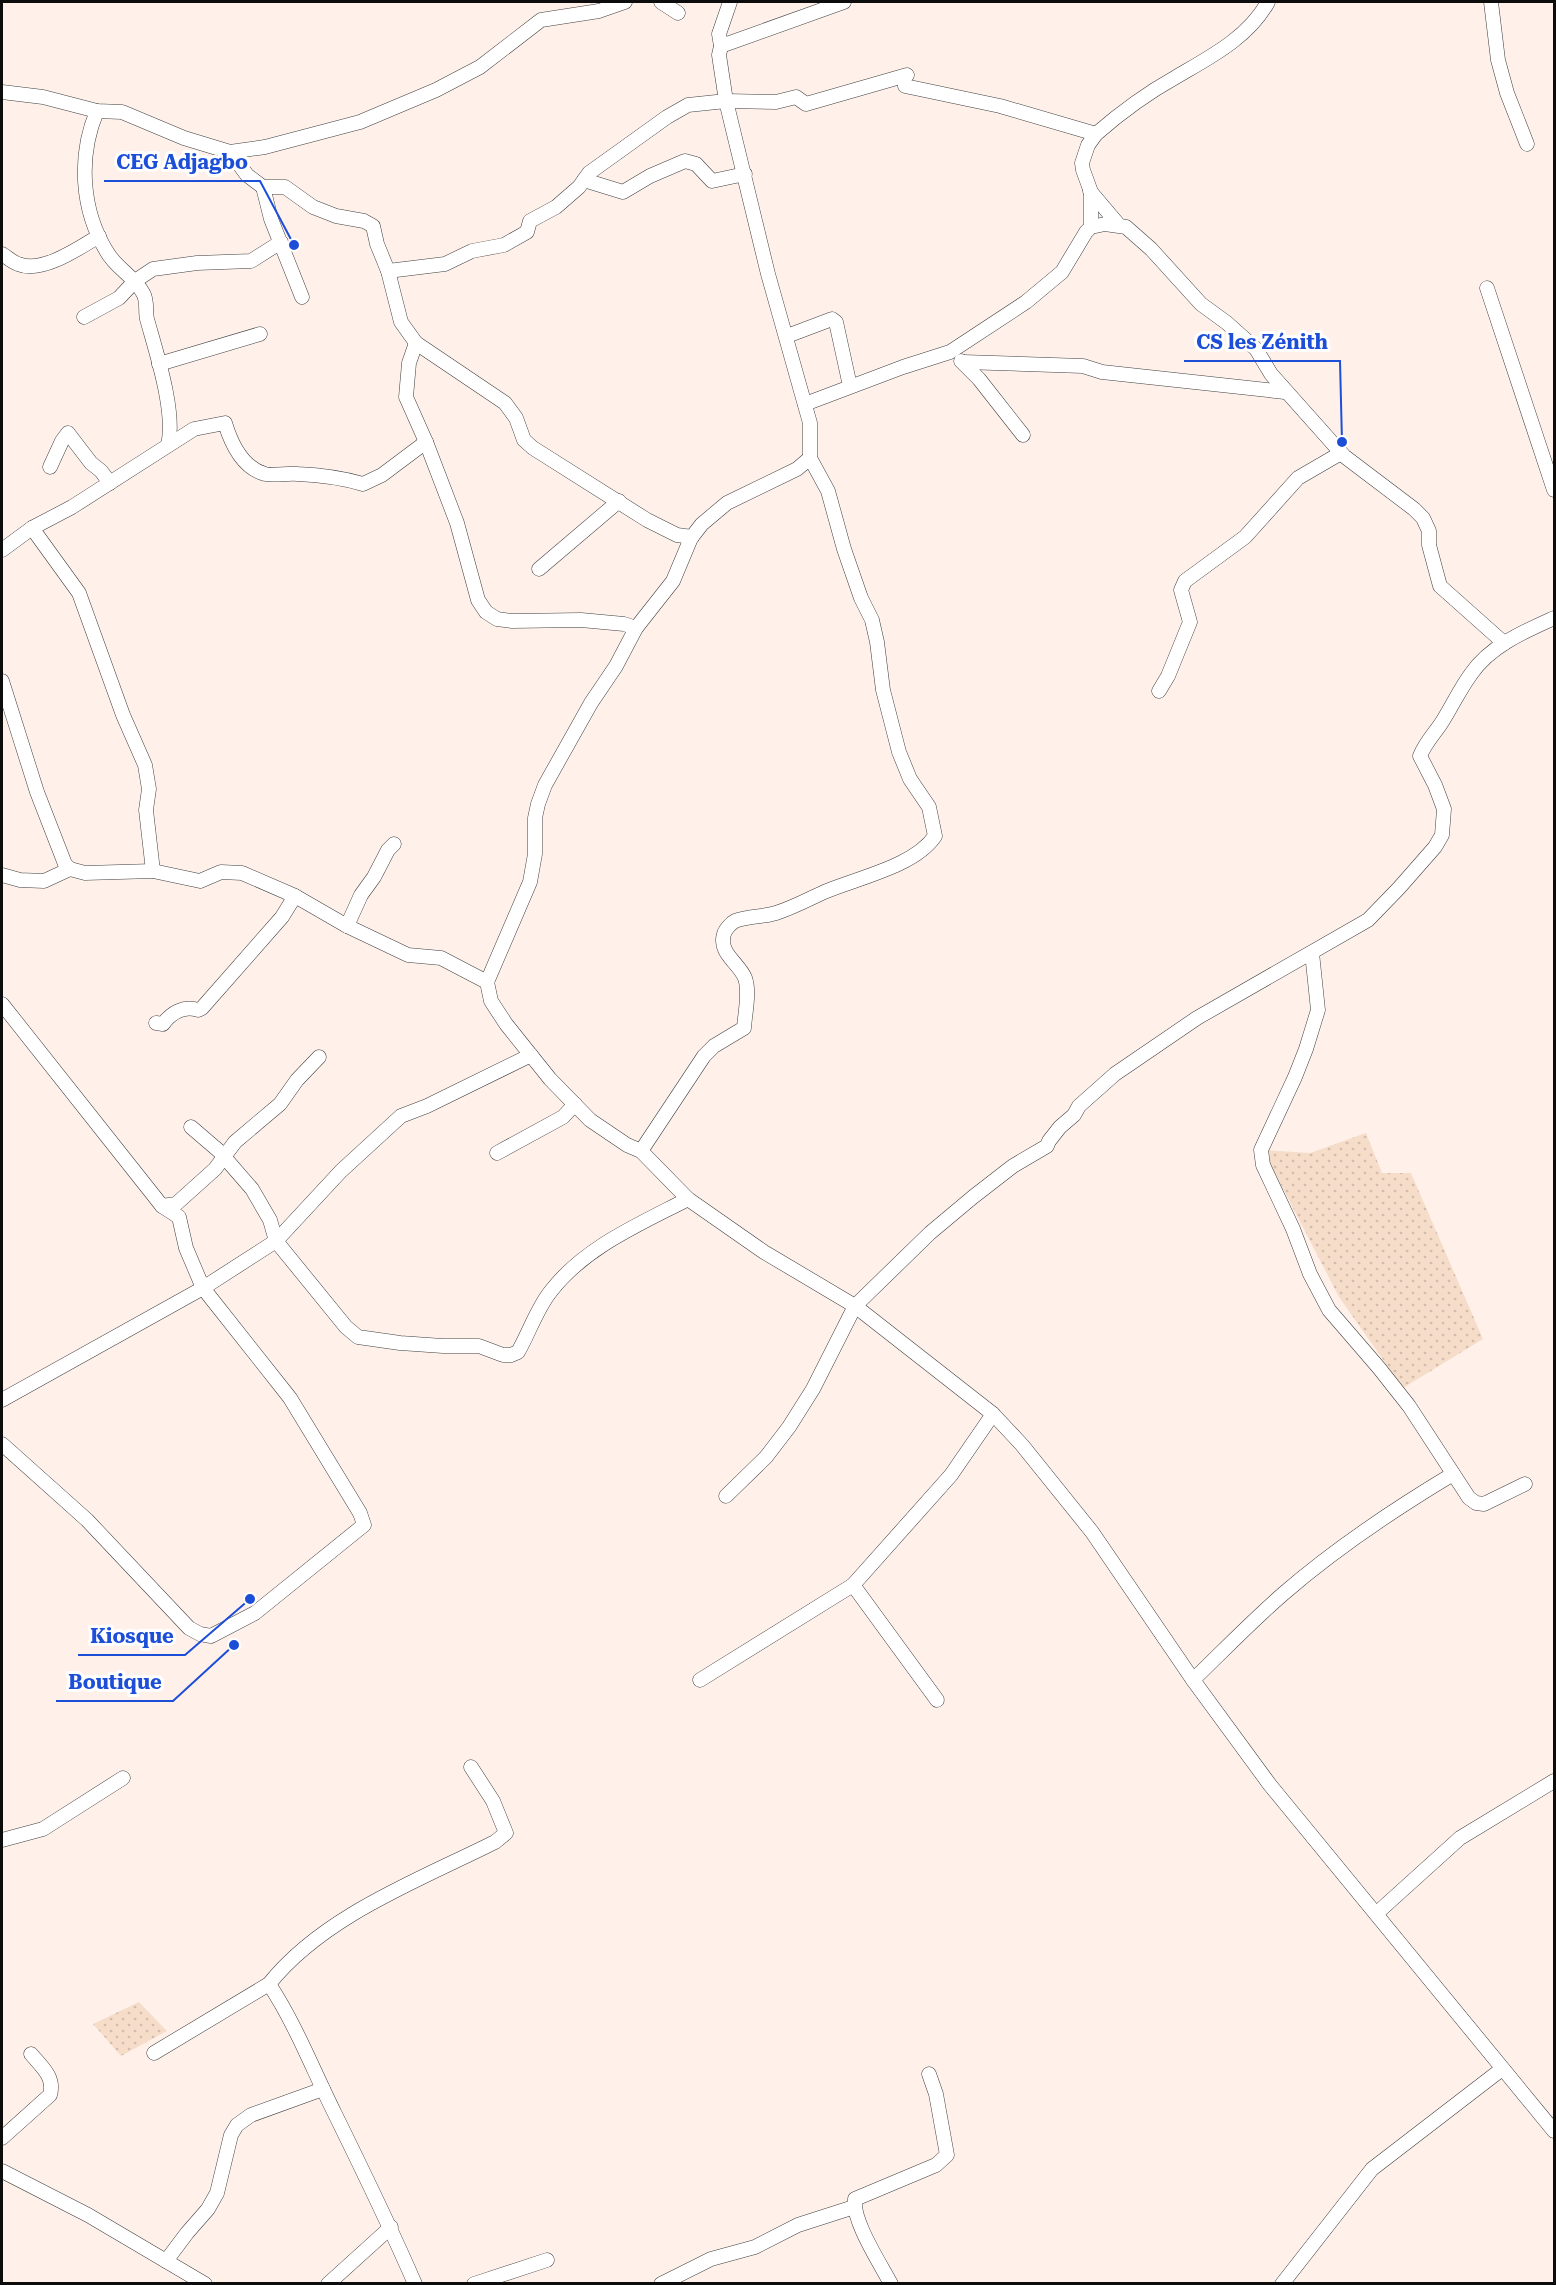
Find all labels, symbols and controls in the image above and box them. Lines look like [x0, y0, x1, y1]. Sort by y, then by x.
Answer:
callout: CEG Adjagbo [104, 143, 260, 181]
text: CEG Adjagbo [116, 150, 248, 174]
callout: CS les Zénith [1184, 323, 1340, 361]
text: CS les Zénith [1196, 330, 1329, 354]
callout: Kiosque [78, 1617, 185, 1655]
text: Kiosque [90, 1624, 174, 1648]
callout: Boutique [56, 1663, 173, 1701]
text: Boutique [68, 1670, 162, 1694]

